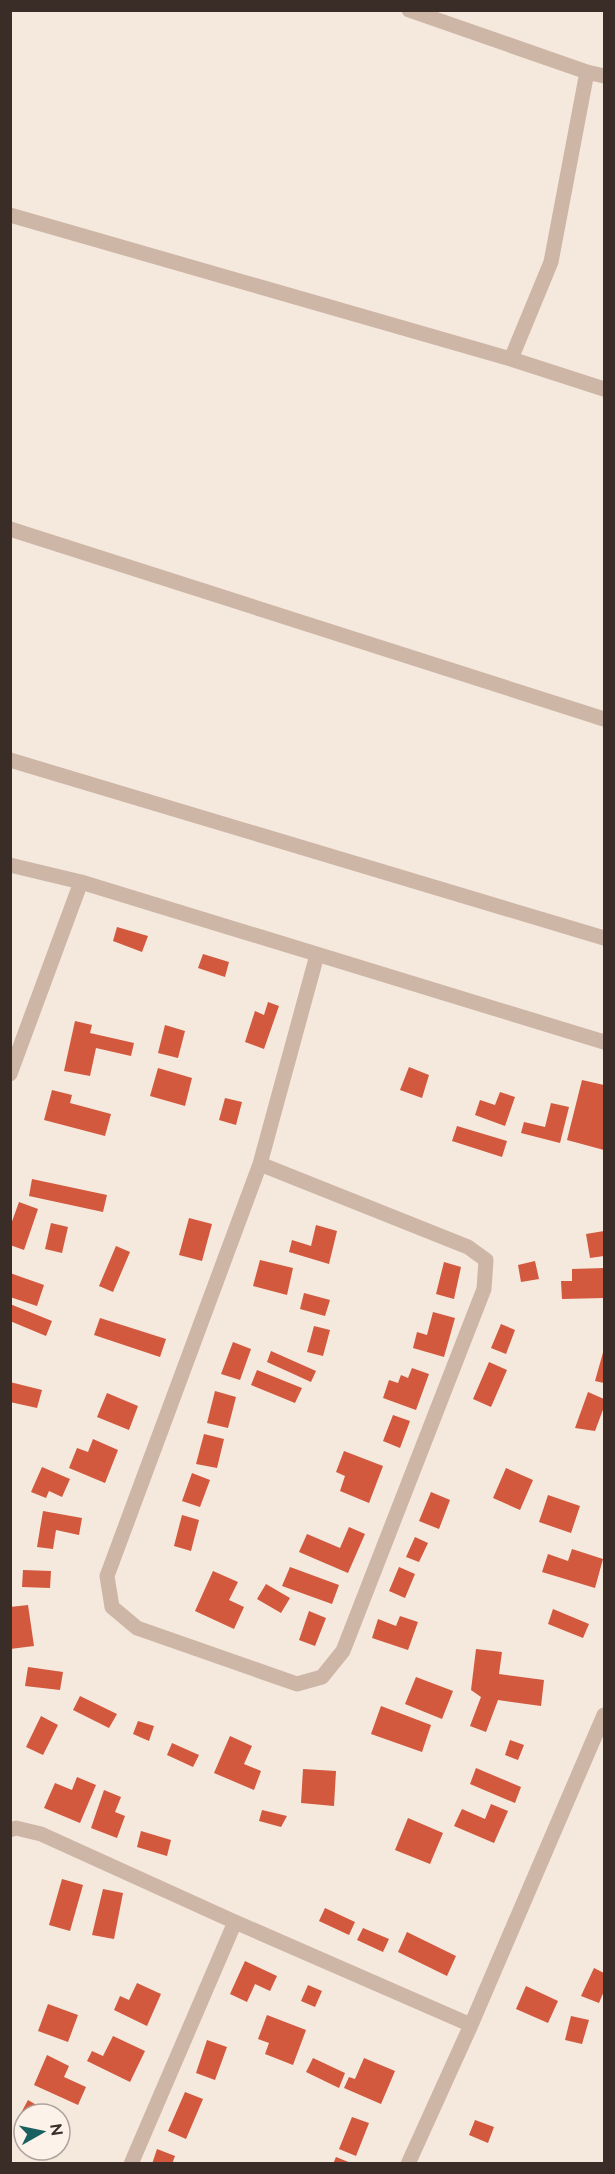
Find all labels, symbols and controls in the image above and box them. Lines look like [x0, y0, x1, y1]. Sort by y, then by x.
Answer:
north arrow [12, 2102, 72, 2162]
text: N [46, 2122, 67, 2137]

